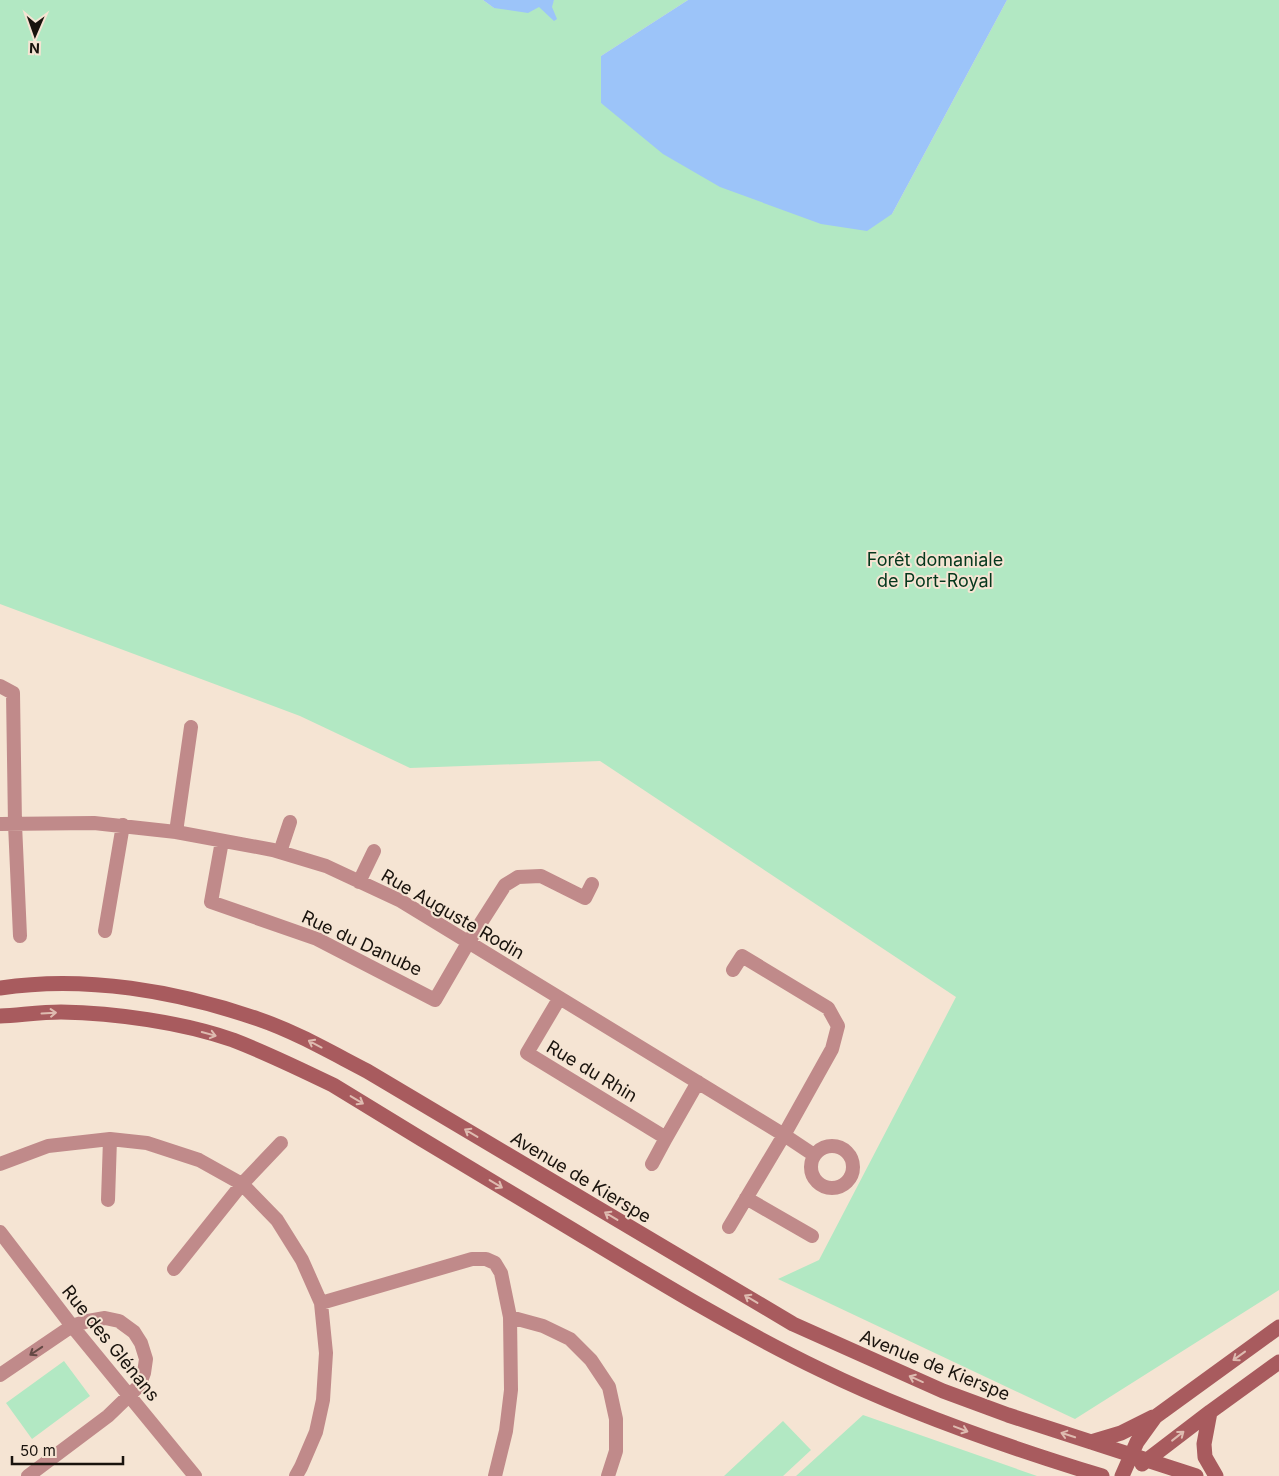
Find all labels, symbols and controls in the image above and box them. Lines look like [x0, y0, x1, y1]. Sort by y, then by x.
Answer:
north arrow [10, 10, 60, 60]
text: N [29, 40, 40, 57]
park label: Forêt domaniale de Port-Royal [867, 549, 1003, 591]
street label: Rue Auguste Rodin [378, 865, 528, 963]
street label: Rue du Danube [298, 906, 426, 980]
one-way arrow [40, 1008, 56, 1017]
one-way arrow [201, 1030, 217, 1039]
street label: Rue du Rhin [543, 1036, 641, 1106]
one-way arrow [308, 1039, 323, 1048]
one-way arrow [349, 1095, 363, 1105]
street label: Avenue de Kierspe [507, 1127, 655, 1227]
one-way arrow [465, 1128, 479, 1138]
one-way arrow [489, 1178, 503, 1189]
one-way arrow [604, 1211, 619, 1221]
street label: Rue des Glénans [58, 1281, 164, 1405]
one-way arrow [744, 1294, 758, 1304]
street label: Avenue de Kierspe [857, 1325, 1013, 1405]
one-way arrow [29, 1345, 43, 1356]
one-way arrow [1233, 1350, 1247, 1361]
one-way arrow [909, 1374, 924, 1384]
one-way arrow [953, 1425, 968, 1434]
one-way arrow [1061, 1430, 1076, 1439]
one-way arrow [1171, 1431, 1184, 1442]
scale bar [12, 1434, 124, 1466]
text: 50 m [20, 1441, 56, 1460]

